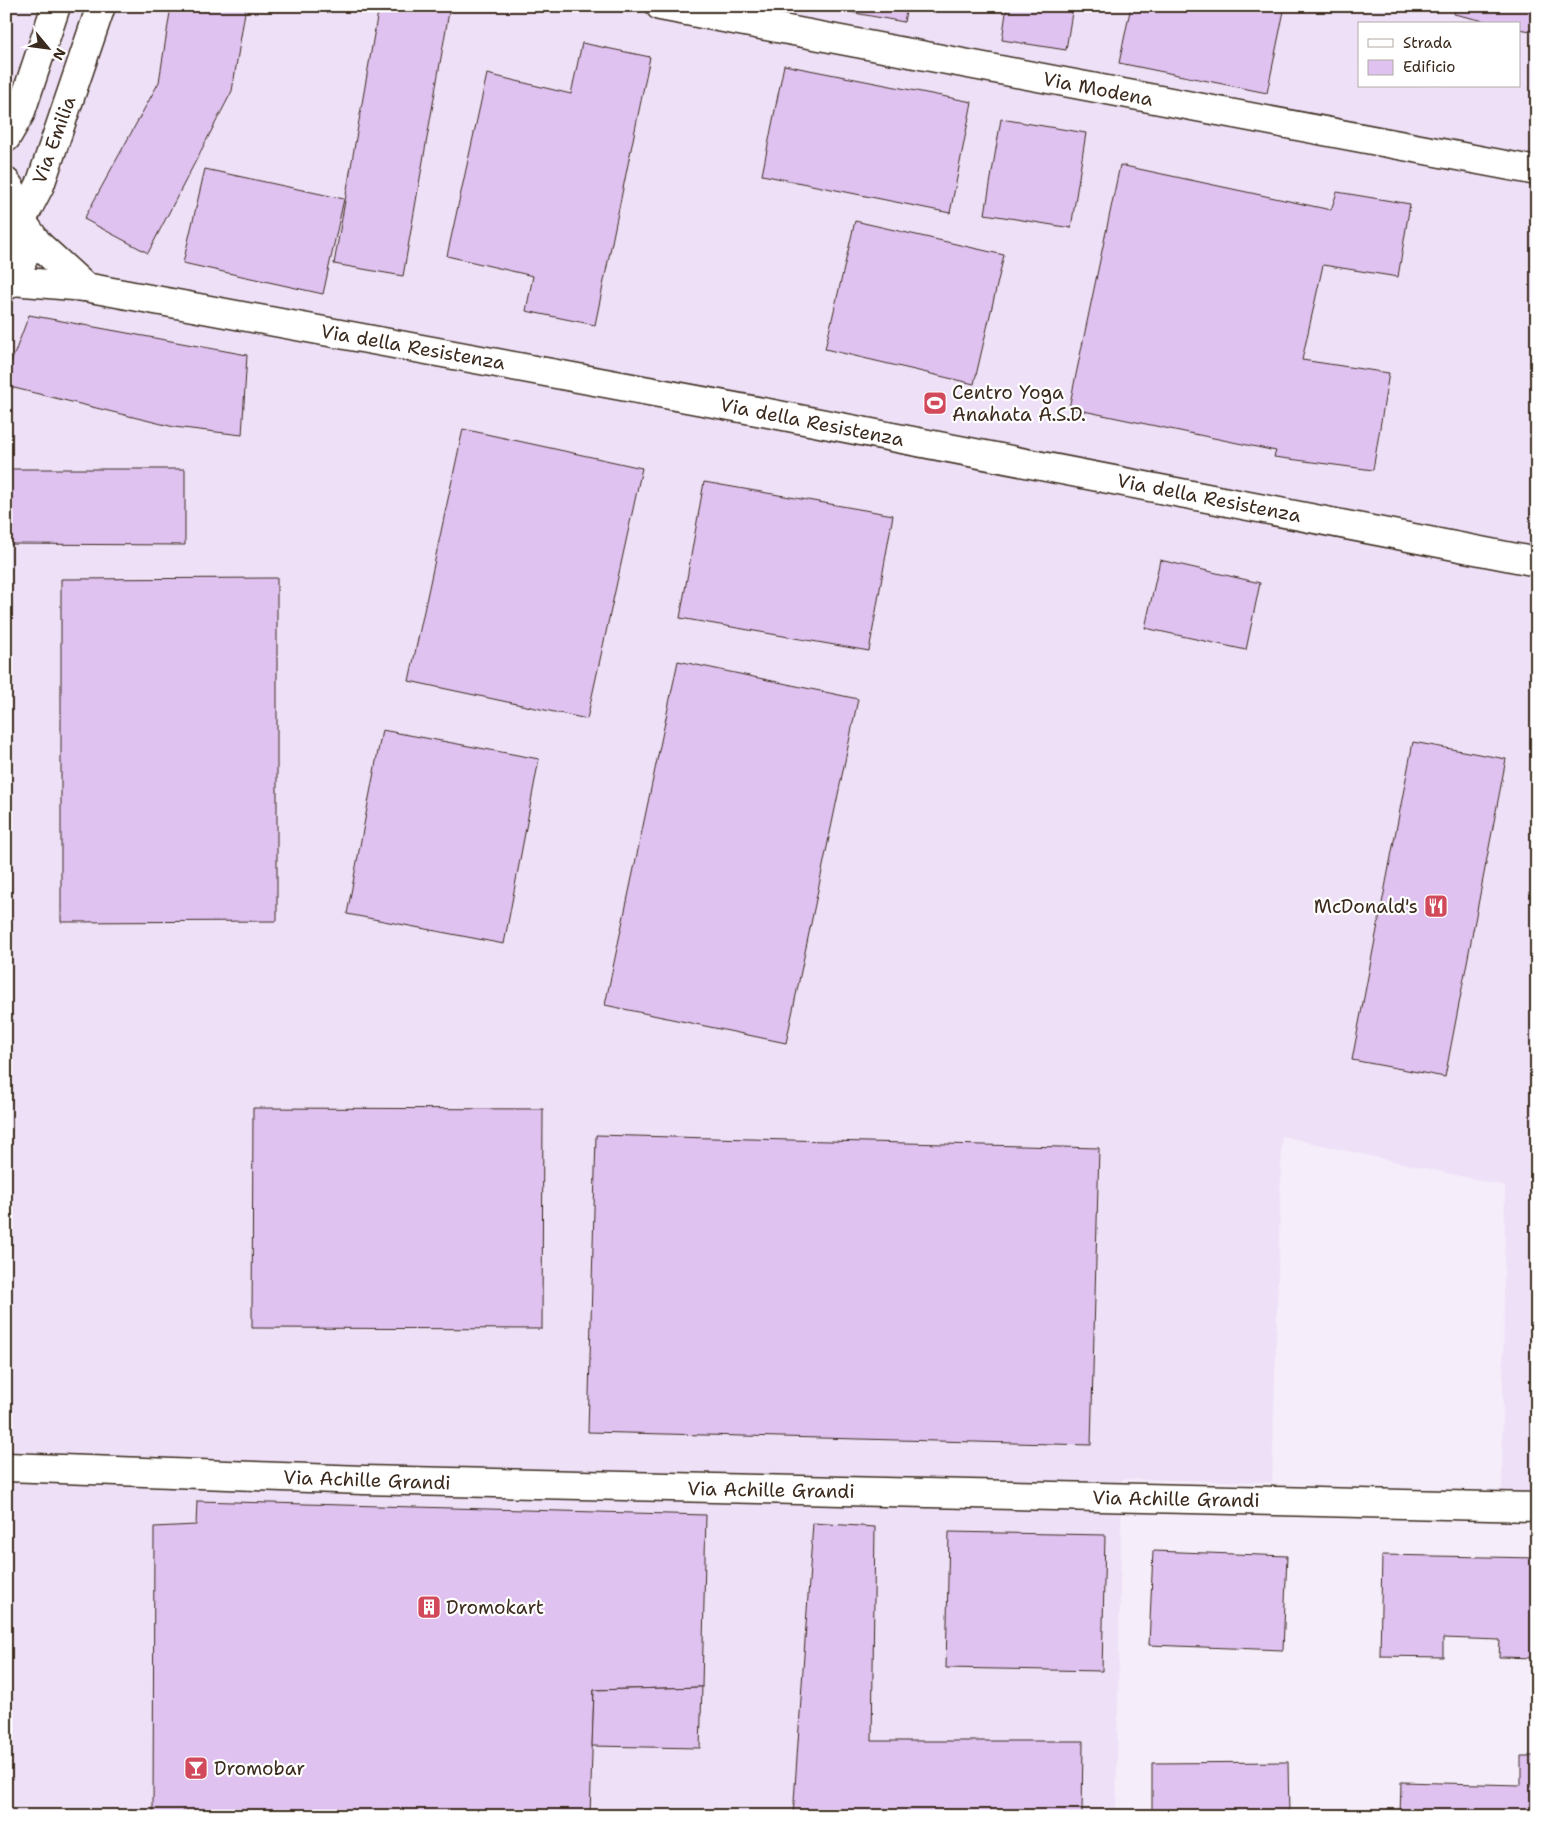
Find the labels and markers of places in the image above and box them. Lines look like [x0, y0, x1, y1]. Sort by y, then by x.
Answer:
place label: Centro Yoga Anahata A.S.D. [952, 380, 1086, 427]
sports icon: Centro Yoga Anahata A.S.D. [922, 390, 948, 416]
restaurant icon: McDonald's [1423, 893, 1449, 919]
place label: McDonald's [1314, 894, 1418, 919]
building icon: Dromokart [416, 1594, 442, 1620]
place label: Dromokart [446, 1595, 544, 1620]
bar icon: Dromobar [183, 1755, 209, 1781]
place label: Dromobar [214, 1756, 305, 1781]

